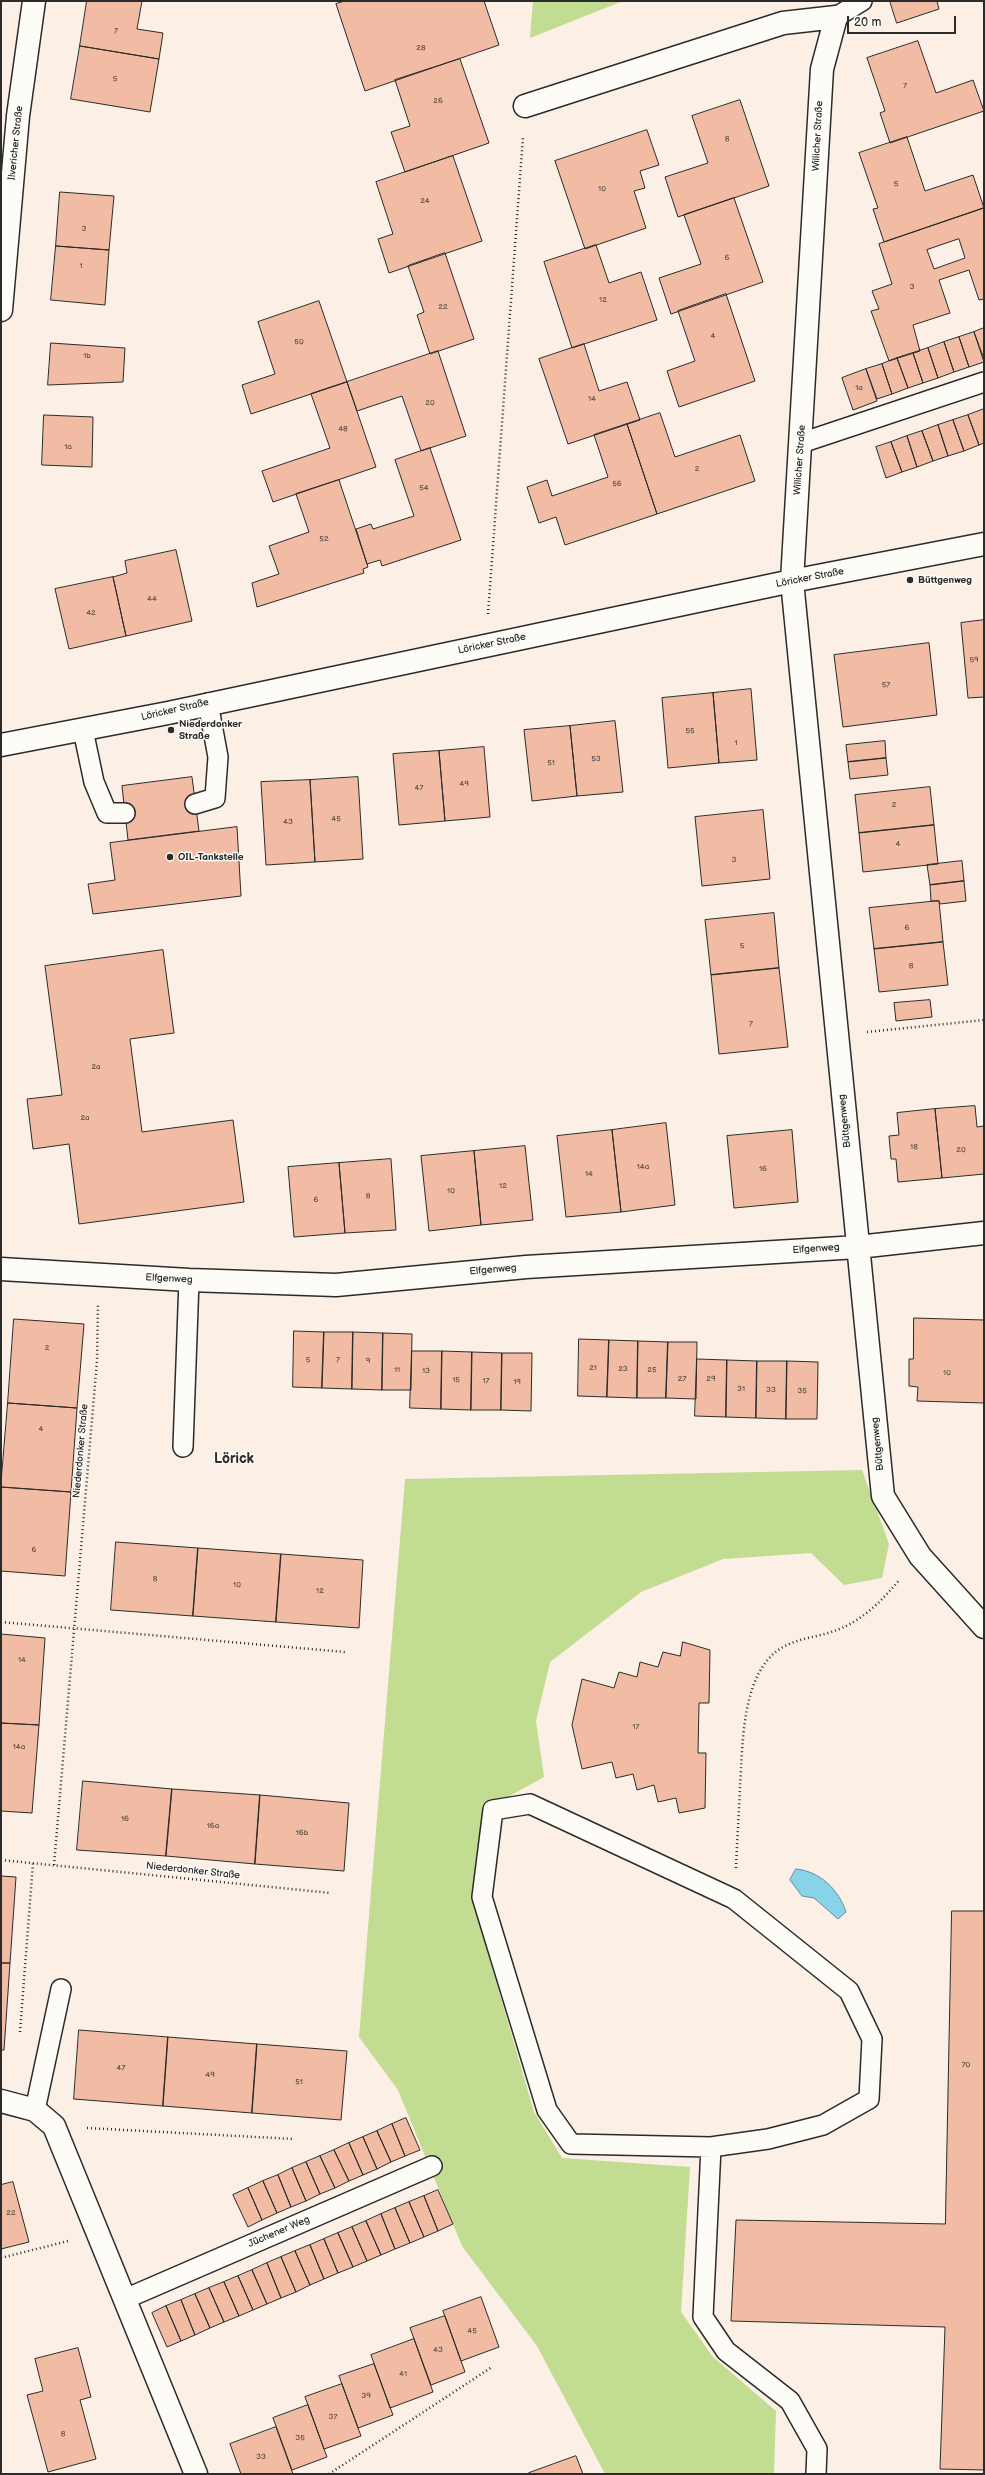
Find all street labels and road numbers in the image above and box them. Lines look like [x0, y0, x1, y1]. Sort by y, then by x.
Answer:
street label: Willicher Straße [810, 100, 826, 172]
street label: Ilvericher Straße [6, 105, 26, 181]
street label: Willicher Straße [792, 424, 808, 496]
street label: Löricker Straße [775, 566, 845, 590]
street label: Löricker Straße [457, 631, 527, 657]
street label: Löricker Straße [140, 696, 210, 724]
street label: Büttgenweg [836, 1094, 854, 1148]
street label: Elfgenweg [792, 1241, 840, 1257]
street label: Elfgenweg [469, 1262, 517, 1278]
street label: Elfgenweg [145, 1272, 193, 1286]
street label: Niederdonker Straße [71, 1403, 91, 1499]
street label: Büttgenweg [869, 1417, 887, 1471]
street label: Niederdonker Straße [145, 1860, 241, 1882]
street label: Jüchener Weg [246, 2214, 312, 2250]

